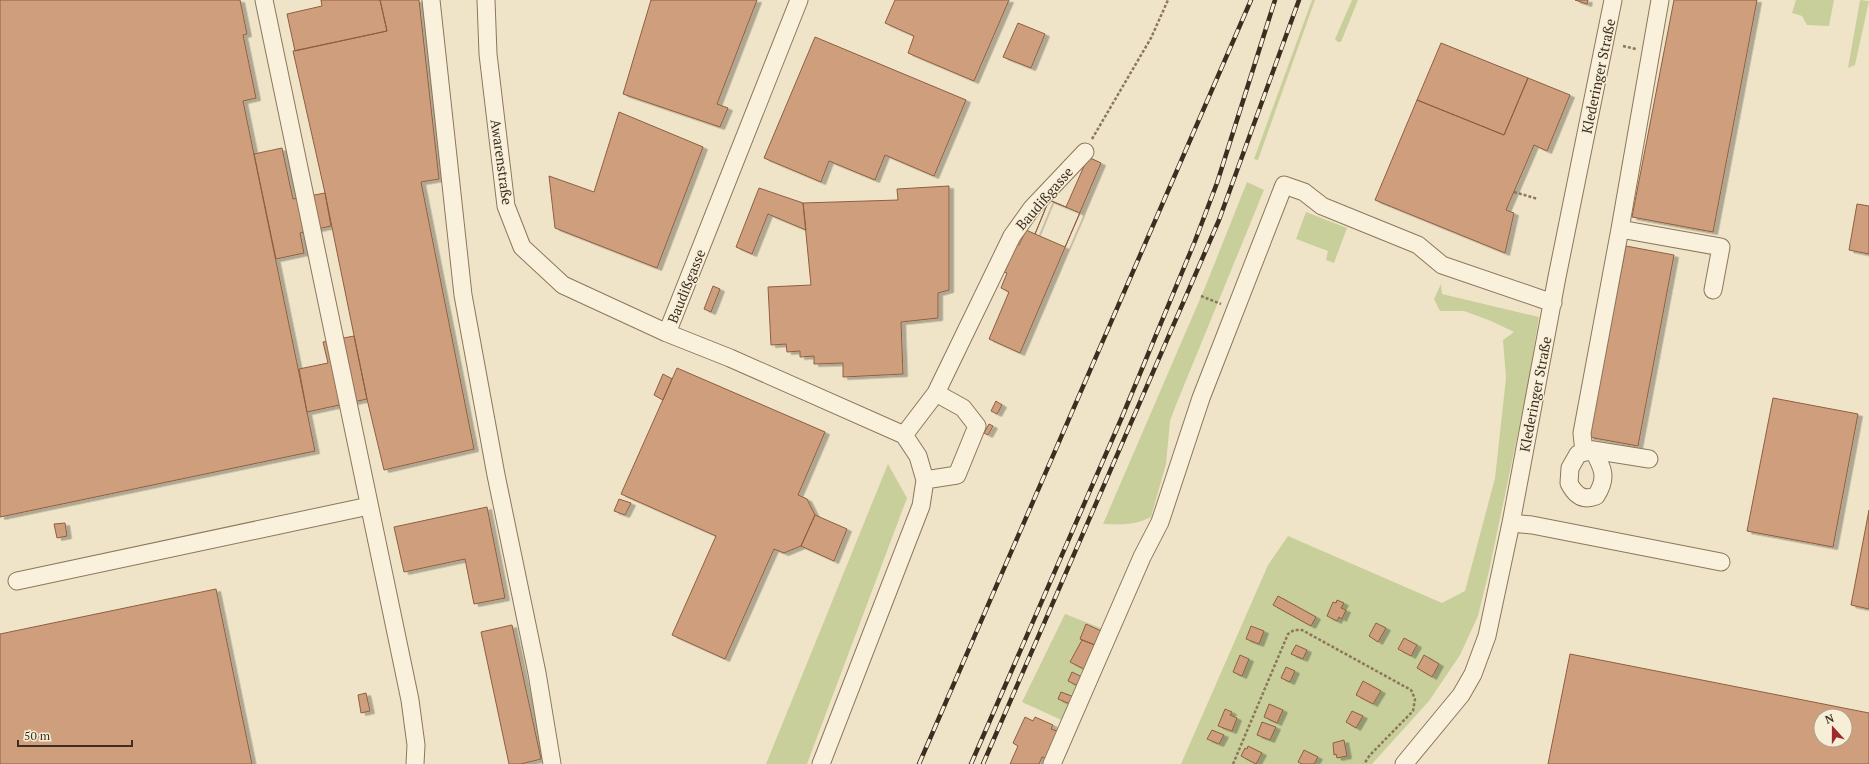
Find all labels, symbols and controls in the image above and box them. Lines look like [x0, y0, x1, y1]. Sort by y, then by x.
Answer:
street label: Klederinger Straße [1577, 17, 1619, 135]
street label: Awarenstraße [487, 118, 517, 206]
street label: Baudißgasse [1011, 162, 1077, 234]
street label: Baudißgasse [663, 246, 709, 326]
street label: Klederinger Straße [1514, 335, 1556, 453]
north arrow [1813, 708, 1853, 748]
text: N [1823, 710, 1836, 727]
scale bar [18, 722, 132, 748]
text: 50 m [24, 728, 51, 743]

